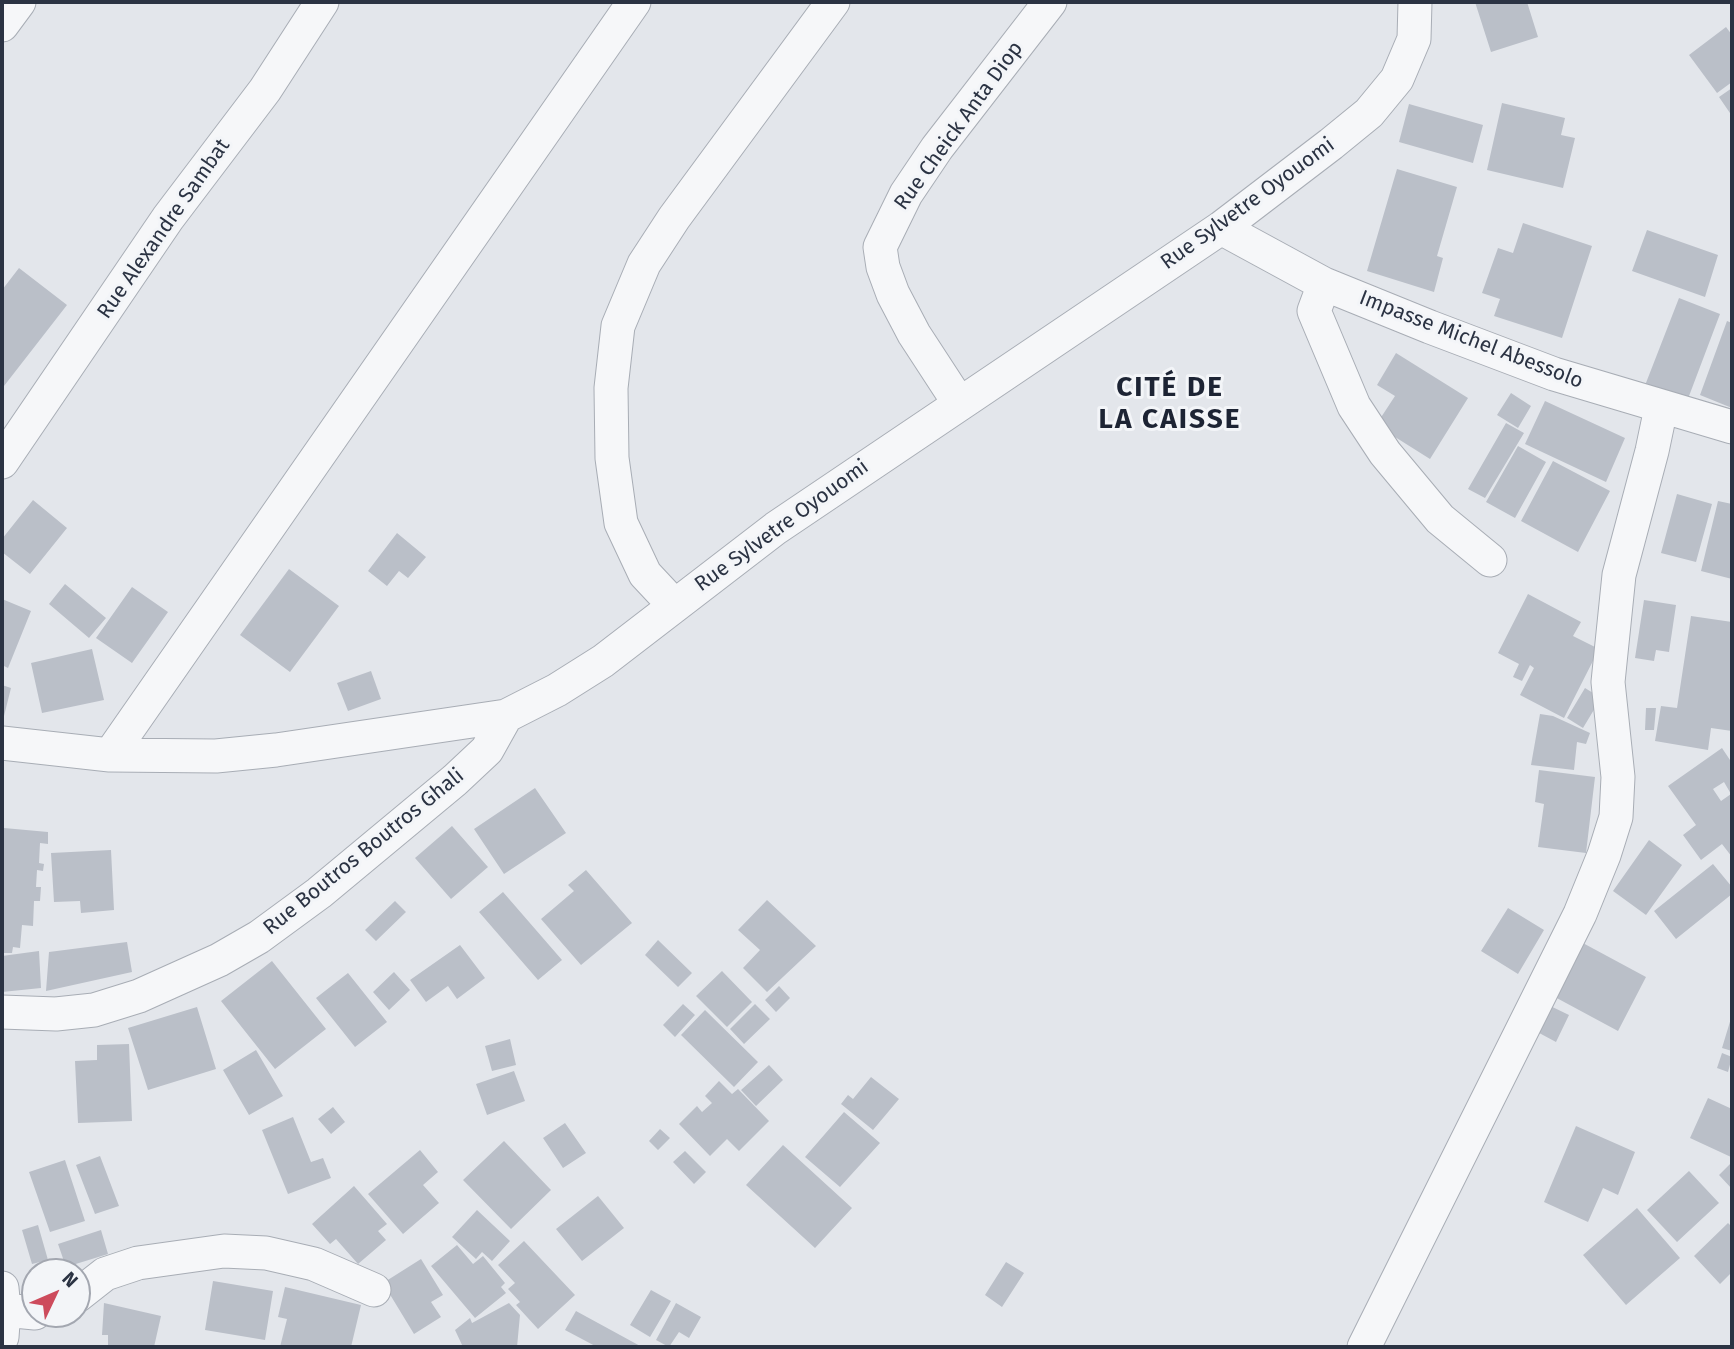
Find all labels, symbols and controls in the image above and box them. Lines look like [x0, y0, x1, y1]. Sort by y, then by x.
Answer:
street label: Rue Cheick Anta Diop [889, 37, 1029, 215]
street label: Rue Sylvetre Oyouomi [1156, 132, 1340, 276]
street label: Rue Alexandre Sambat [92, 134, 236, 324]
street label: Impasse Michel Abessolo [1355, 286, 1587, 394]
district label: CITÉ DE LA CAISSE [1100, 371, 1240, 437]
street label: Rue Sylvetre Oyouomi [690, 454, 874, 598]
street label: Rue Boutros Boutros Ghali [259, 763, 469, 941]
north arrow [21, 1258, 91, 1328]
text: N [57, 1267, 83, 1292]

